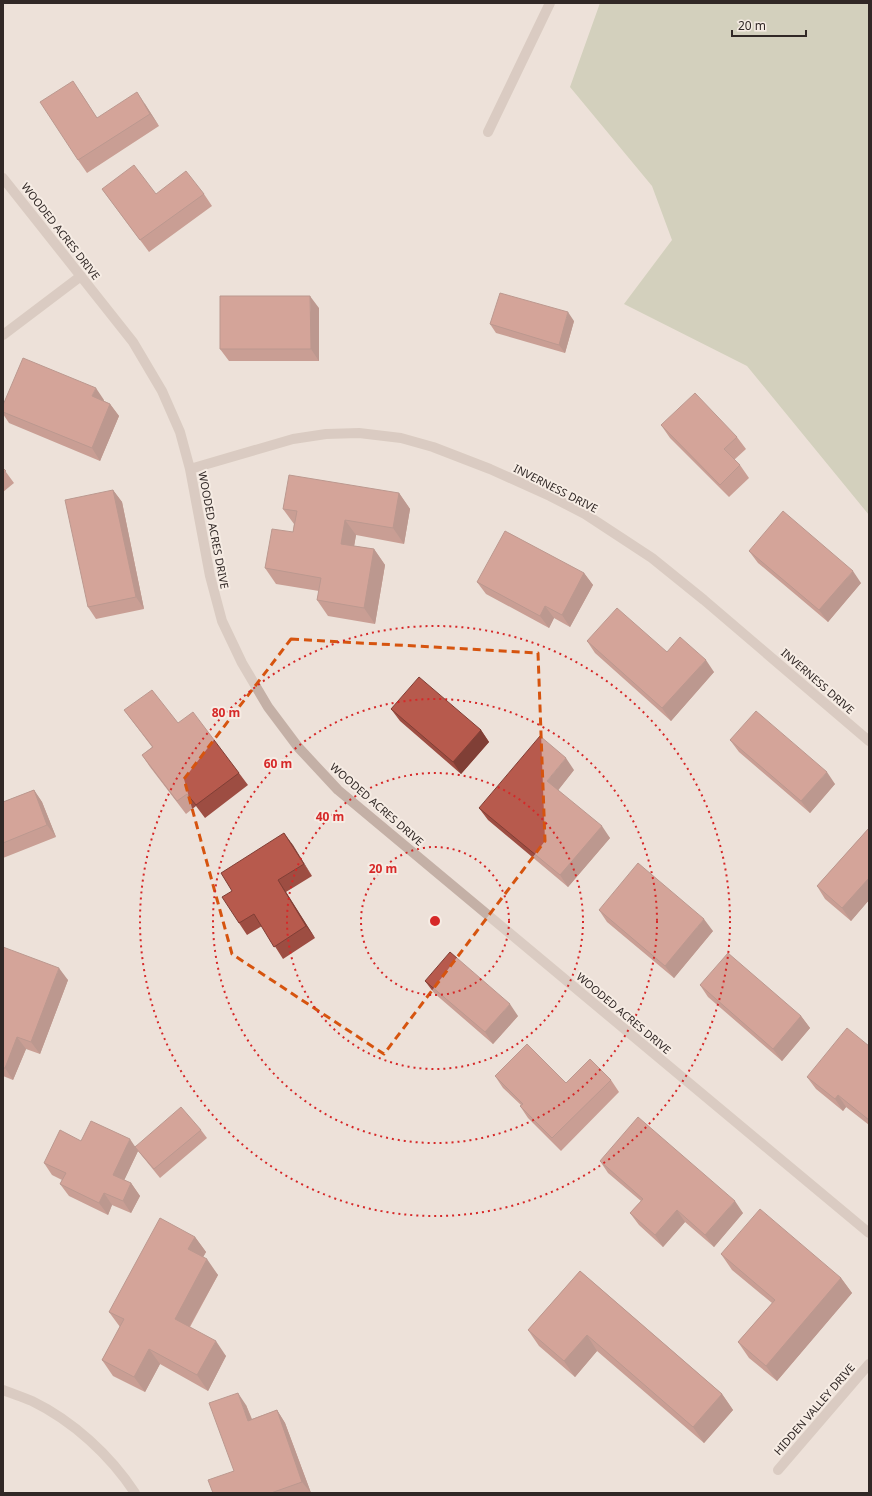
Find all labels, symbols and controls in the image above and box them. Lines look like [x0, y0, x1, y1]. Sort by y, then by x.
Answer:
scale bar [732, 12, 806, 38]
text: 20 m [738, 17, 766, 34]
street label: WOODED ACRES DRIVE [18, 179, 104, 283]
street label: INVERNESS DRIVE [511, 460, 601, 516]
street label: WOODED ACRES DRIVE [195, 470, 233, 590]
street label: INVERNESS DRIVE [778, 645, 858, 717]
text: 80 m [212, 704, 240, 721]
text: 60 m [264, 755, 292, 772]
street label: WOODED ACRES DRIVE [327, 759, 427, 849]
text: 40 m [316, 808, 344, 825]
text: 20 m [369, 860, 397, 877]
centre of rings [428, 914, 442, 928]
street label: WOODED ACRES DRIVE [573, 969, 675, 1057]
street label: HIDDEN VALLEY DRIVE [770, 1360, 858, 1458]

